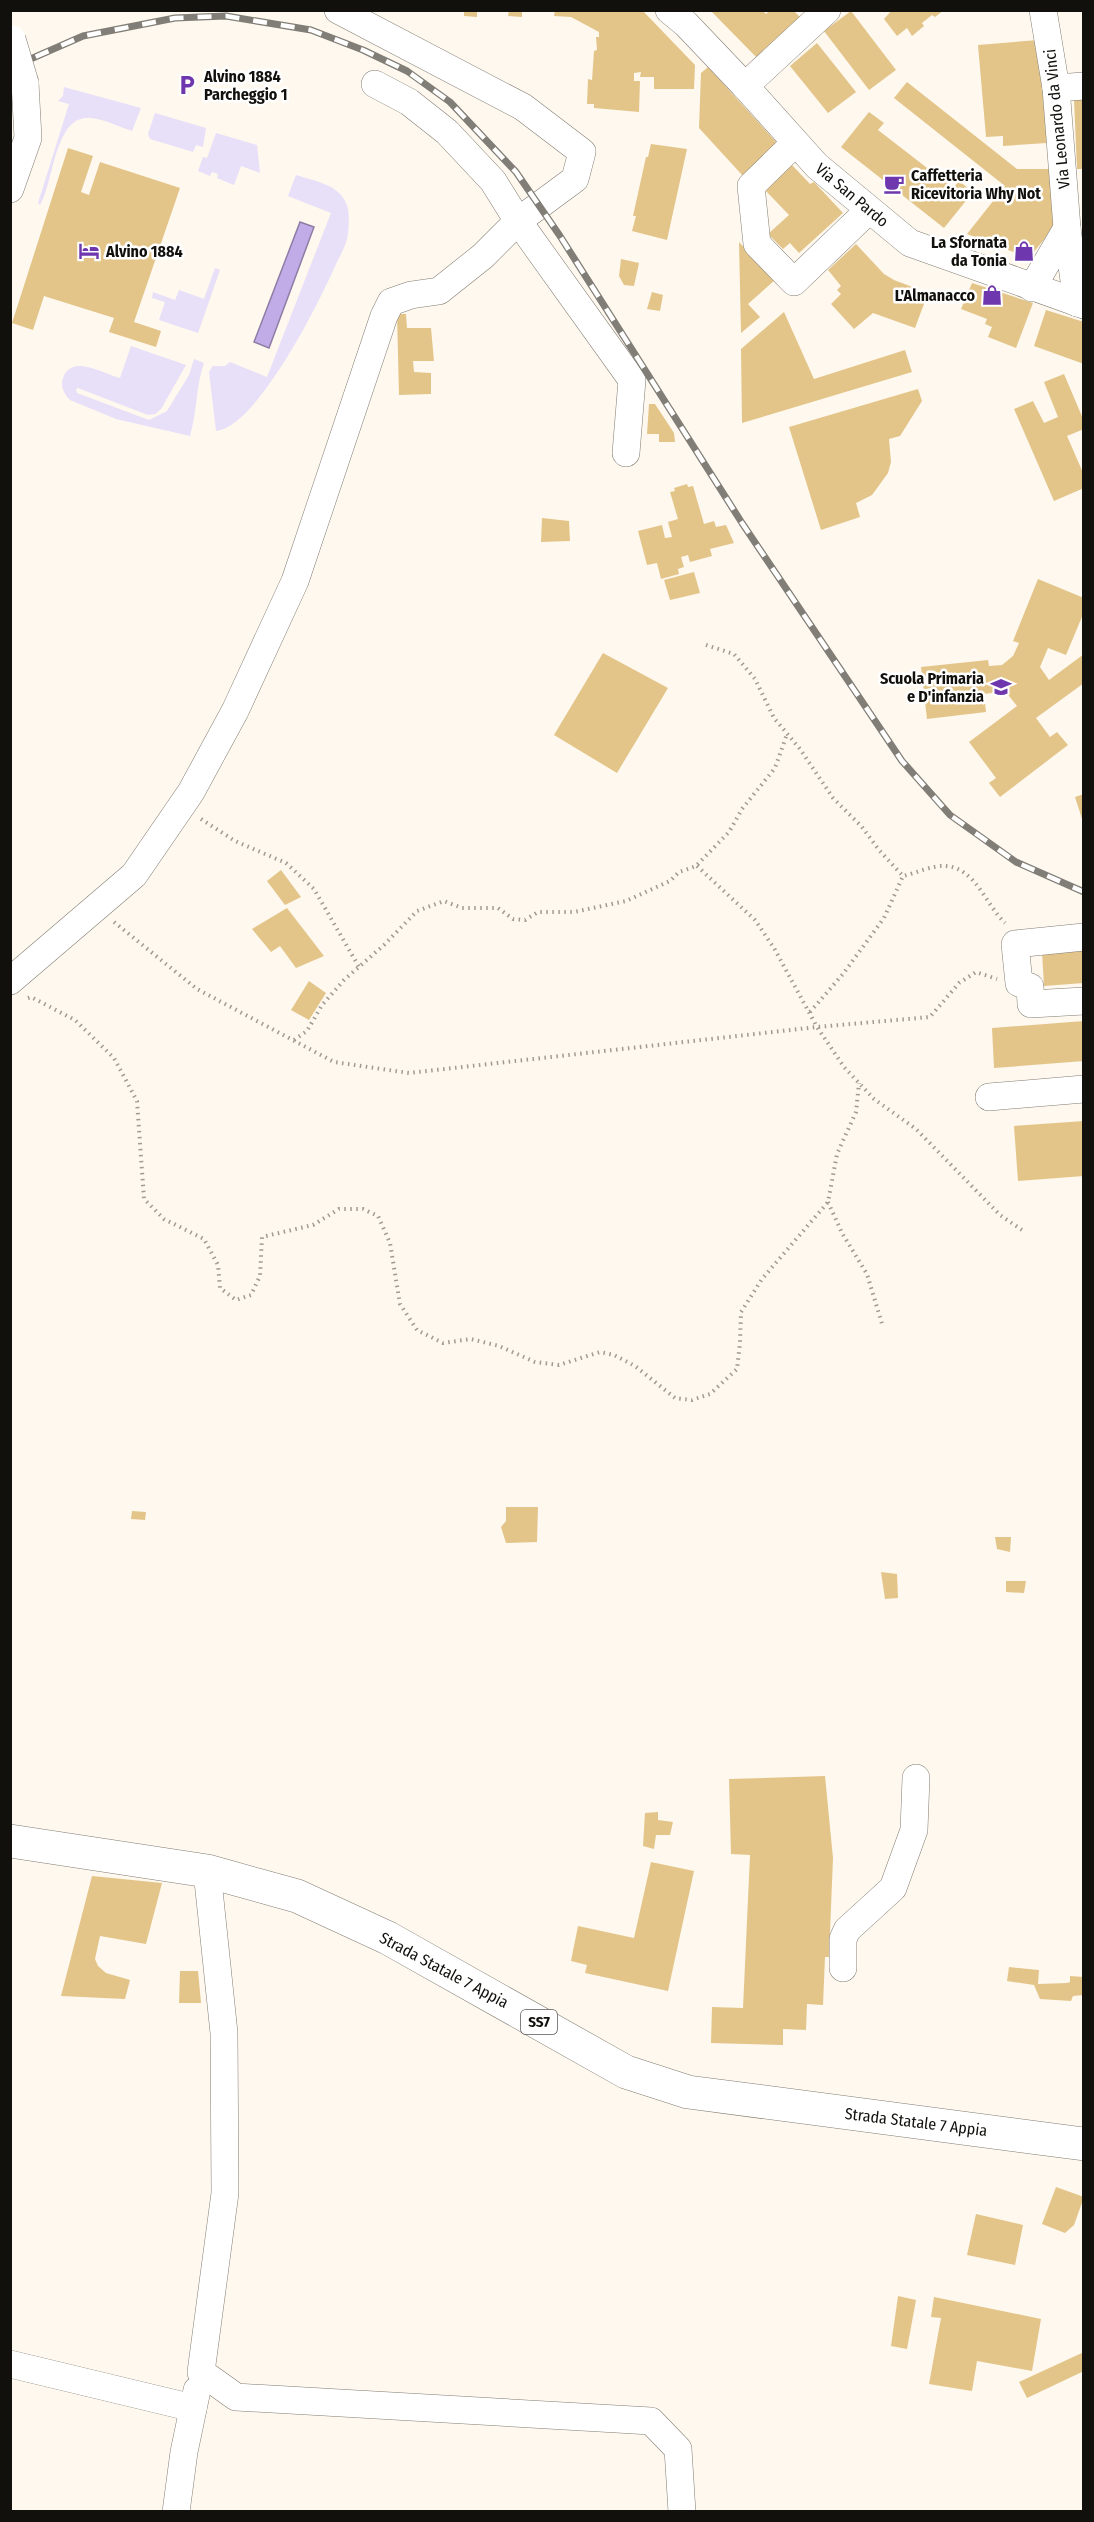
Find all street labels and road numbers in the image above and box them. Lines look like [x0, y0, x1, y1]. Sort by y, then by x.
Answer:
street label: Via Leonardo da Vinci [1040, 48, 1074, 190]
street label: Via San Pardo [812, 159, 892, 231]
street label: Strada Statale 7 Appia [376, 1928, 512, 2012]
road number: SS7 [521, 2010, 557, 2034]
street label: Strada Statale 7 Appia [844, 2104, 988, 2140]

